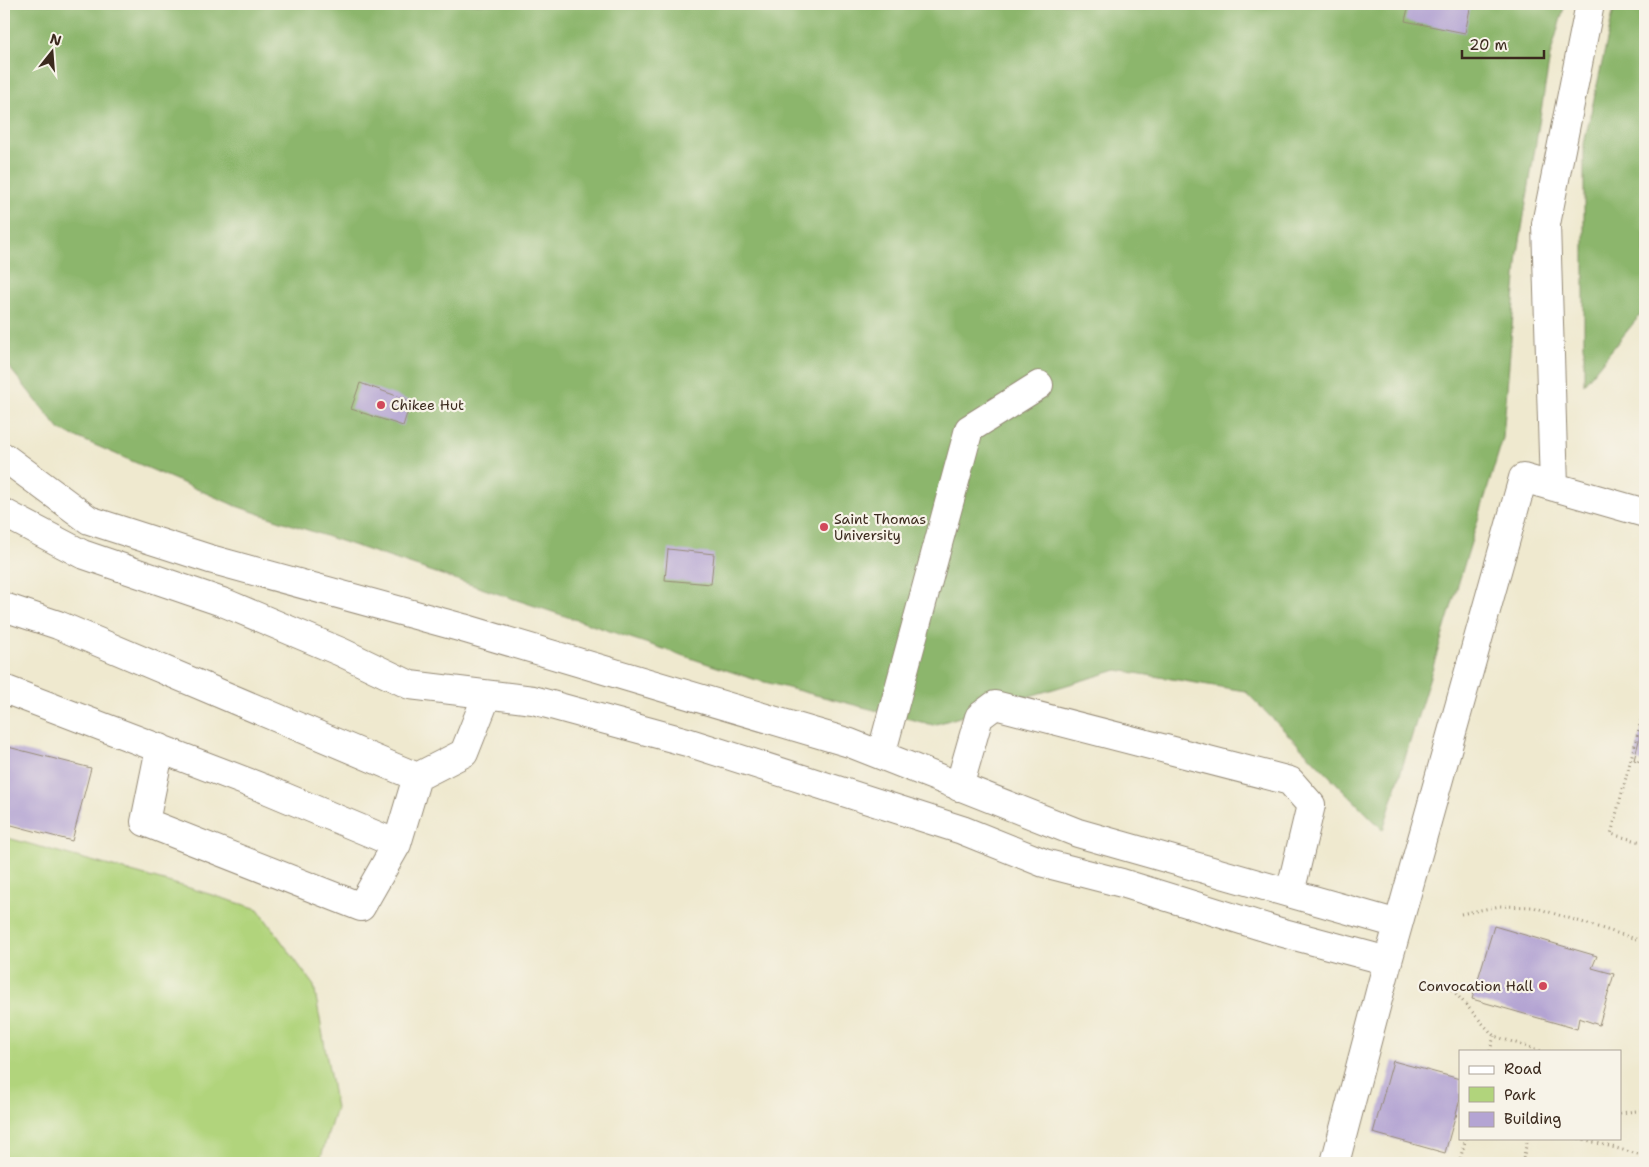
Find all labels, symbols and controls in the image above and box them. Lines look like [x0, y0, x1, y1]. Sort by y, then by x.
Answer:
north arrow [28, 28, 78, 78]
scale bar [1462, 28, 1544, 60]
text: N [48, 29, 64, 50]
text: 20 m [1469, 35, 1508, 55]
place label: Chikee Hut [391, 396, 464, 414]
marker: Chikee Hut [375, 399, 387, 411]
place label: Saint Thomas University [834, 510, 926, 544]
marker: Saint Thomas University [818, 521, 830, 533]
place label: Convocation Hall [1418, 977, 1534, 995]
marker: Convocation Hall [1537, 980, 1549, 992]
legend [1459, 1050, 1622, 1140]
text: Road [1504, 1059, 1542, 1079]
text: Park [1504, 1085, 1536, 1105]
text: Building [1504, 1109, 1561, 1129]

